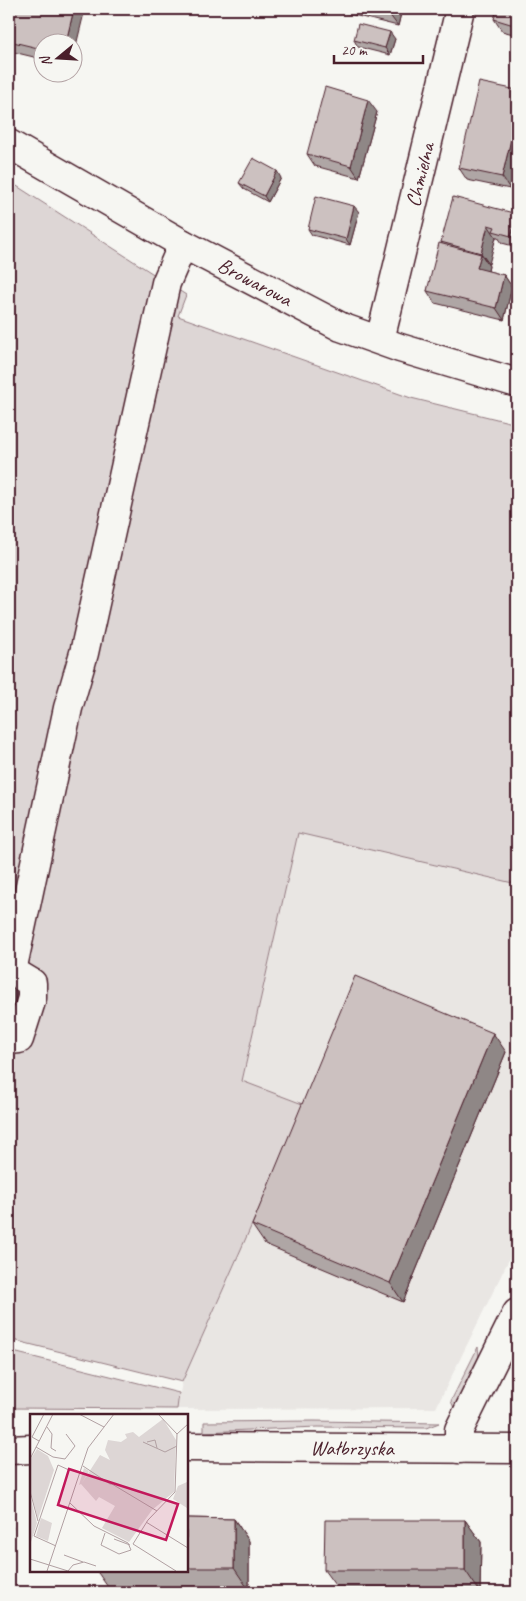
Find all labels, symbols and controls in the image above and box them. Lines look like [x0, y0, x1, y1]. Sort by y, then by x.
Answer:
north arrow [32, 32, 82, 82]
scale bar [334, 32, 422, 64]
text: 20 m [341, 41, 368, 60]
text: N [36, 53, 56, 69]
street label: Chmielna [400, 138, 441, 209]
street label: Browarowa [213, 252, 298, 313]
inset map [30, 1414, 188, 1571]
street label: Wałbrzyska [310, 1435, 396, 1461]

